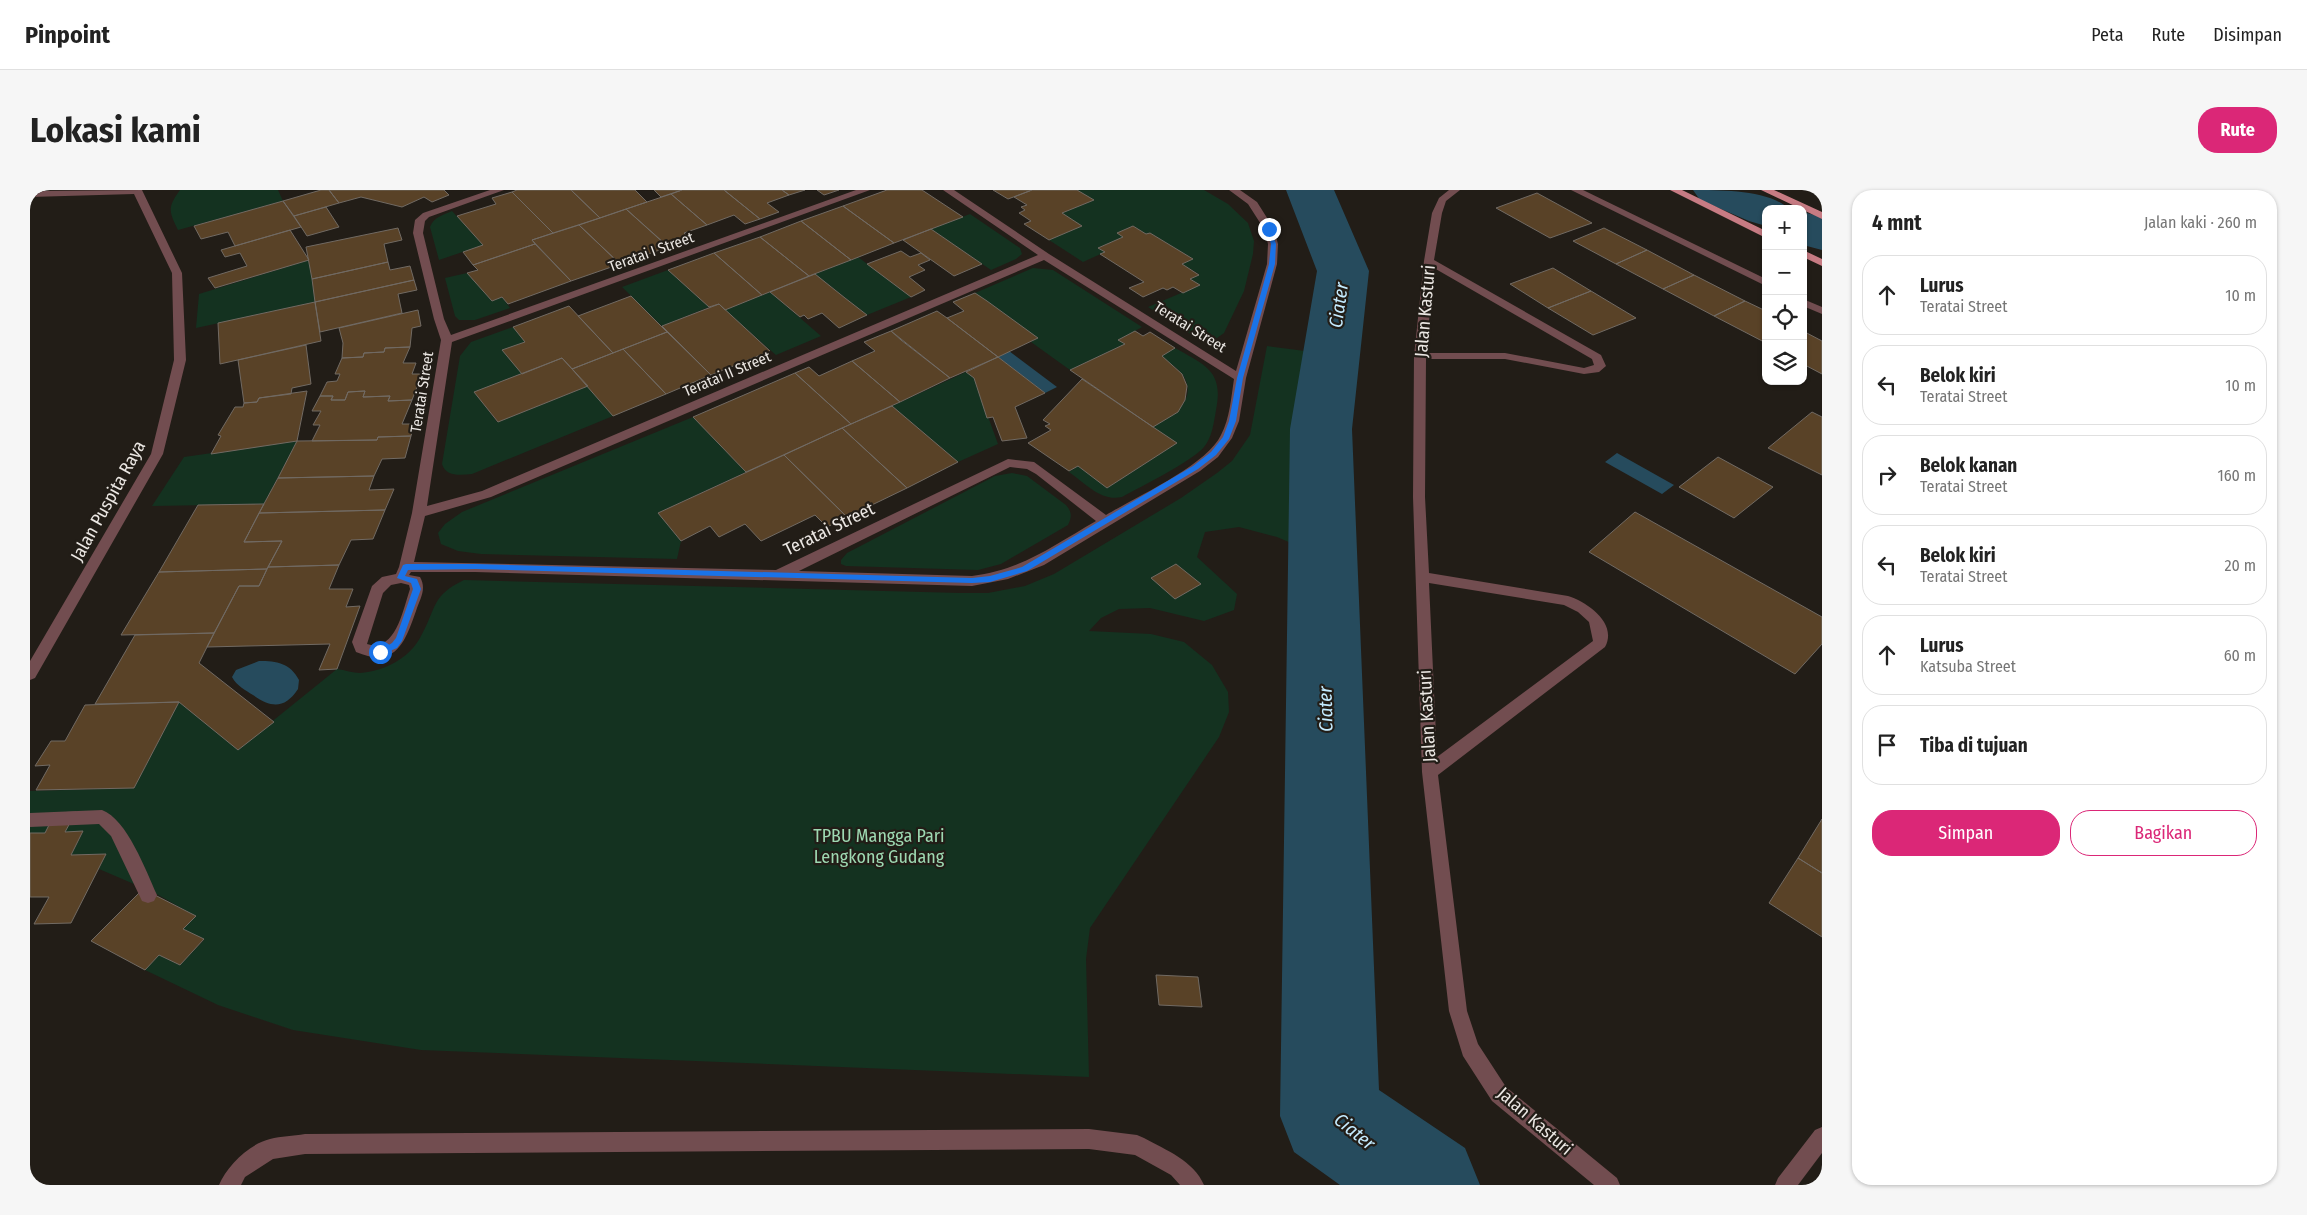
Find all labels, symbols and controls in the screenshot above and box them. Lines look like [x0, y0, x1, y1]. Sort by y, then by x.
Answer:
text: Pinpoint [25, 21, 110, 49]
text: Peta [2091, 24, 2123, 46]
text: Rute [2151, 24, 2185, 46]
text: Disimpan [2213, 24, 2282, 46]
button: Rute [2198, 107, 2277, 153]
text: Lokasi kami [30, 109, 201, 151]
map controls [1762, 205, 1807, 385]
button: + [1762, 205, 1807, 250]
text: 4 mnt [1872, 210, 1922, 236]
text: Jalan kaki · 260 m [2144, 213, 2257, 232]
route end [1258, 218, 1281, 241]
street label: Teratai I Street [606, 228, 696, 276]
button: − [1762, 250, 1807, 295]
street label: Jalan Kasturi [1410, 264, 1440, 358]
text: Lurus [1920, 274, 1964, 297]
water label: Ciater [1324, 279, 1353, 329]
icon: ahead [1873, 281, 1901, 309]
text: 10 m [2225, 286, 2256, 305]
button: locate [1762, 295, 1807, 340]
text: Teratai Street [1920, 297, 2007, 316]
street label: Teratai Street [1150, 298, 1230, 356]
button: layers [1762, 340, 1807, 385]
street label: Teratai II Street [681, 347, 774, 401]
street label: Teratai Street [407, 350, 437, 434]
text: Belok kiri [1920, 364, 1996, 387]
icon: left [1873, 371, 1901, 399]
text: 10 m [2225, 376, 2256, 395]
text: Teratai Street [1920, 387, 2007, 406]
street label: Jalan Puspita Raya [66, 437, 150, 565]
text: Belok kanan [1920, 454, 2017, 477]
icon: right [1873, 461, 1901, 489]
text: 160 m [2217, 466, 2256, 485]
text: Teratai Street [1920, 477, 2007, 496]
street label: Teratai Street [780, 497, 878, 560]
text: Belok kiri [1920, 544, 1996, 567]
icon: left [1873, 551, 1901, 579]
text: 20 m [2225, 556, 2256, 575]
text: Teratai Street [1920, 567, 2007, 586]
text: Lurus [1920, 634, 1964, 657]
route start [369, 641, 392, 664]
icon: ahead [1873, 641, 1901, 669]
text: 60 m [2224, 646, 2256, 665]
text: Katsuba Street [1920, 657, 2016, 676]
street label: Jalan Kasturi [1414, 669, 1440, 763]
water label: Ciater [1314, 685, 1337, 732]
icon: arrive [1873, 731, 1901, 759]
text: Tiba di tujuan [1920, 734, 2028, 757]
button: Simpan [1872, 810, 2060, 856]
button: Bagikan [2070, 810, 2257, 856]
park label: TPBU Mangga Pari Lengkong Gudang [813, 825, 945, 868]
street label: Jalan Kasturi [1493, 1082, 1577, 1160]
water label: Ciater [1330, 1108, 1381, 1156]

